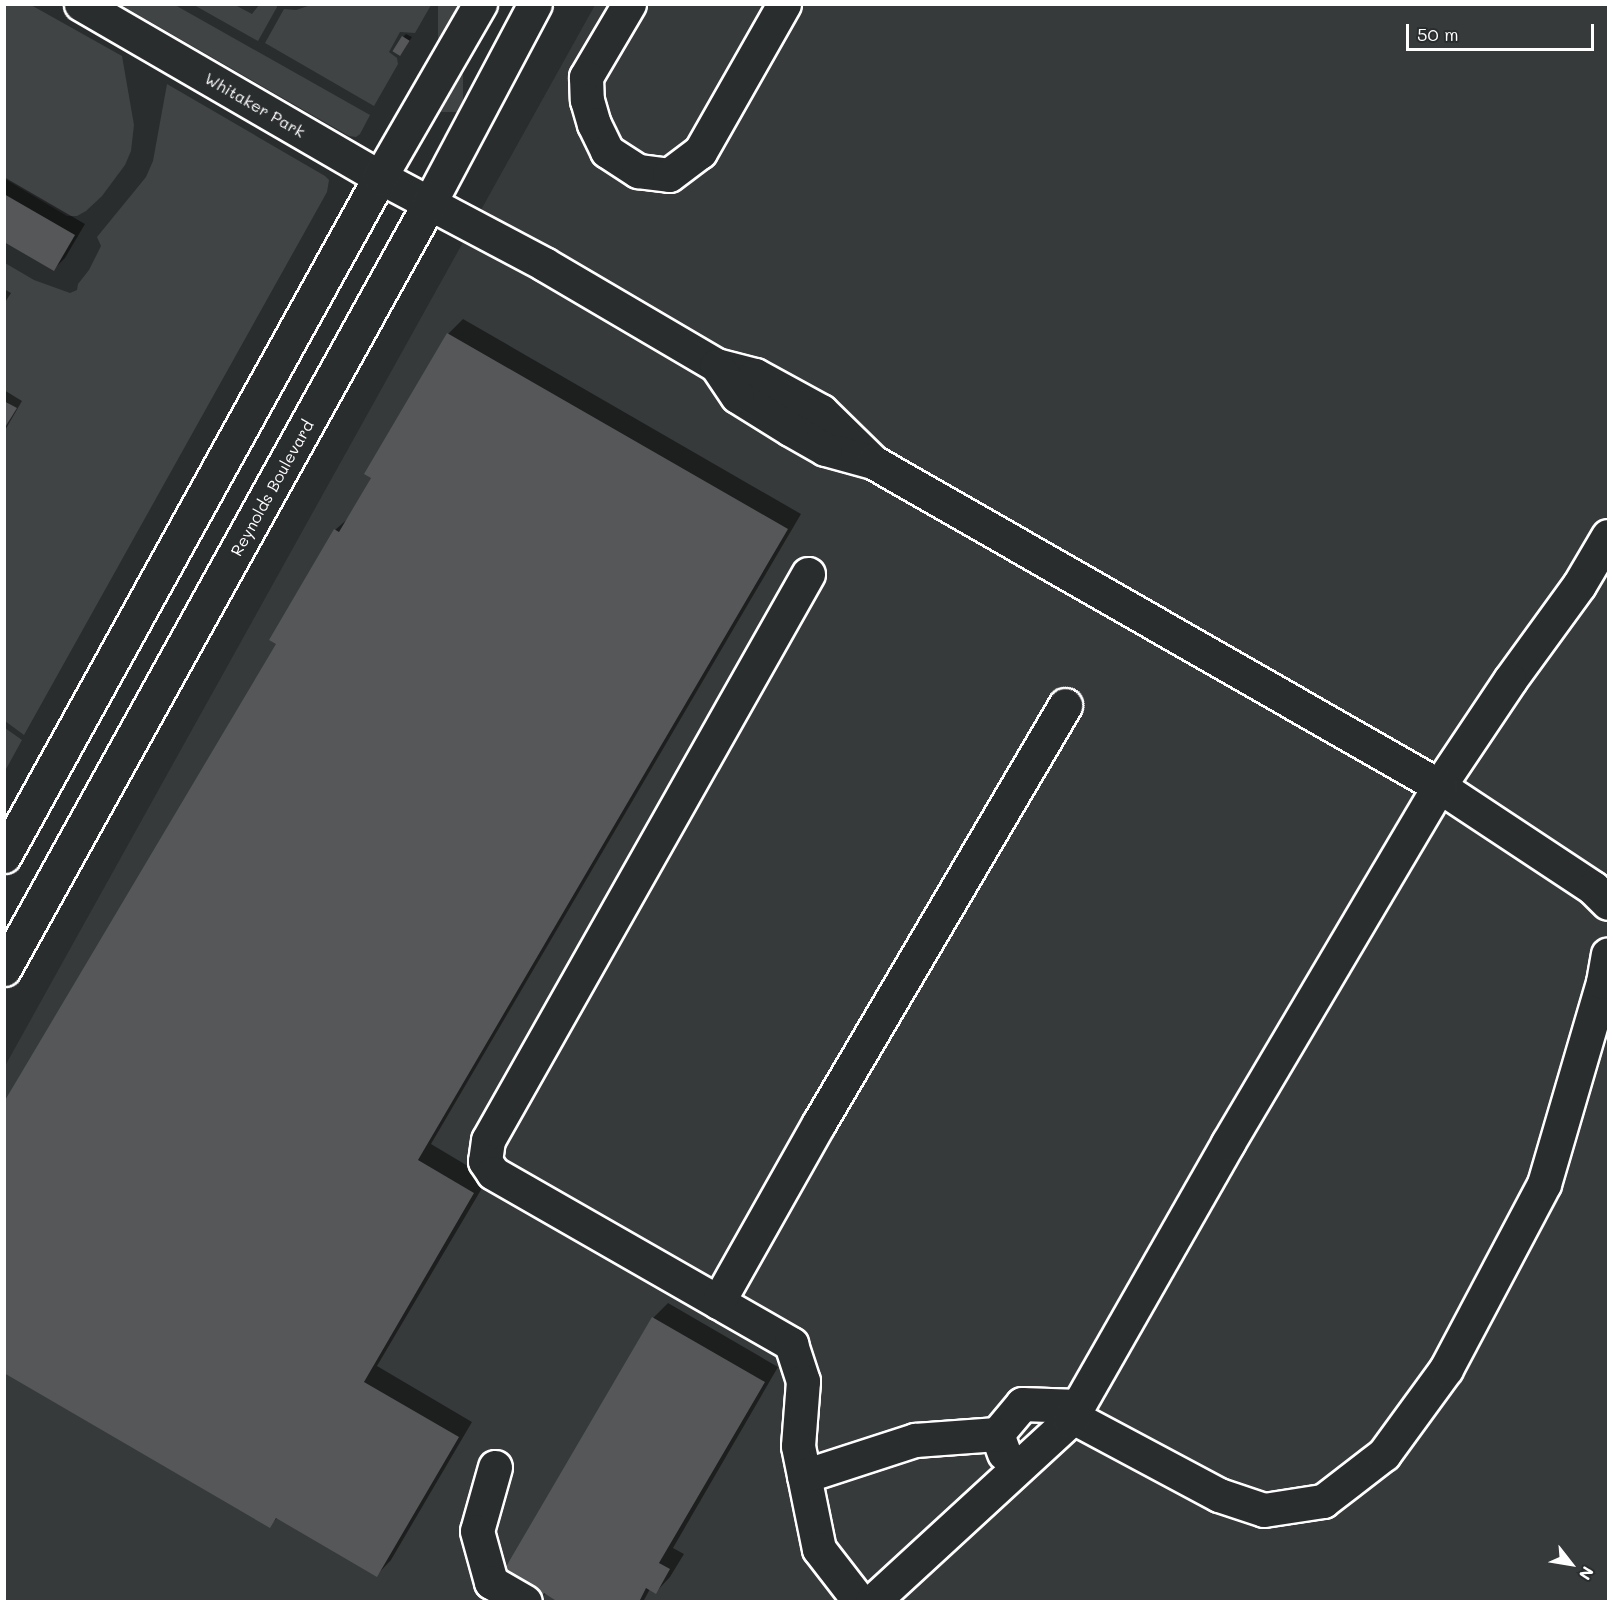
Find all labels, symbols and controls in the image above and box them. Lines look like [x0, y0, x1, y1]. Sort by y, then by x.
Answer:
scale bar [1409, 12, 1596, 50]
text: 50 m [1417, 22, 1459, 46]
street label: Whitaker Park [201, 68, 309, 142]
street label: Reynolds Boulevard [227, 417, 317, 559]
north arrow [1541, 1534, 1601, 1594]
text: N [1575, 1563, 1599, 1584]

